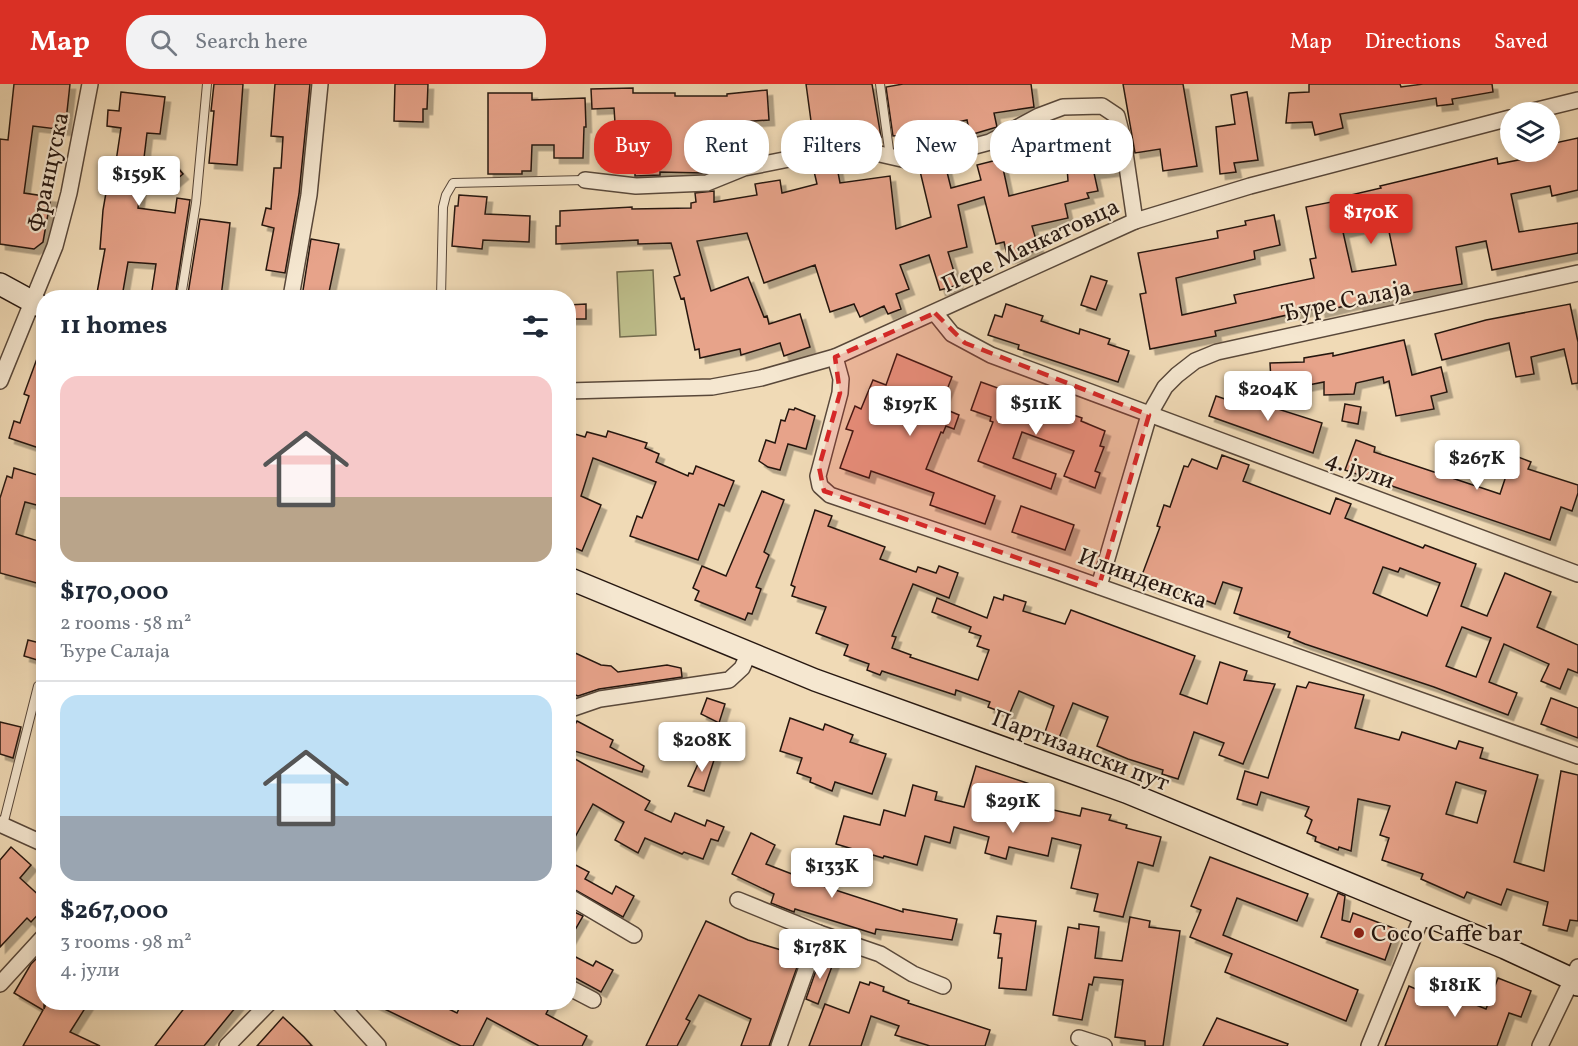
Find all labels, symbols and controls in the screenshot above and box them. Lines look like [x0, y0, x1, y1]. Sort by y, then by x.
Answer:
search box [126, 15, 546, 69]
text: Map [30, 23, 90, 62]
icon: search [147, 26, 180, 59]
text: Search here [195, 27, 308, 58]
text: Map [1290, 28, 1332, 57]
text: Directions [1365, 28, 1461, 57]
text: Saved [1494, 28, 1548, 57]
map controls [1500, 102, 1560, 162]
button: layers [1500, 102, 1560, 162]
street label: Француска [21, 109, 79, 236]
chip: Buy [594, 120, 672, 174]
chip: Rent [684, 120, 769, 174]
chip: Filters [781, 120, 882, 174]
chip: New [894, 120, 978, 174]
chip: Apartment [990, 120, 1133, 174]
pin: $159K [97, 156, 181, 207]
text: $159K [112, 161, 166, 189]
street label: Пере Мачкатовца [936, 191, 1125, 303]
pin: $170K [1329, 194, 1413, 245]
text: $170K [1344, 199, 1398, 227]
street label: Ђуре Салаја [1278, 272, 1415, 332]
text: 11 homes [60, 308, 167, 344]
icon: filters [519, 310, 552, 343]
pin: $204K [1226, 371, 1310, 422]
text: $204K [1238, 376, 1298, 404]
pin: $511K [994, 385, 1078, 436]
pin: $197K [868, 386, 952, 437]
text: $511K [1010, 390, 1062, 418]
text: $197K [883, 391, 937, 419]
icon: home [252, 415, 360, 523]
pin: $267K [1435, 440, 1519, 491]
street label: 4. јули [1320, 443, 1399, 499]
text: $267K [1449, 445, 1505, 473]
street label: Илинденска [1073, 541, 1212, 619]
text: $170,000 [60, 574, 169, 610]
text: 2 rooms · 58 m² [60, 610, 191, 638]
text: Ђуре Салаја [60, 638, 170, 666]
street label: Партизански пут [986, 702, 1174, 801]
pin: $208K [660, 722, 744, 773]
text: $208K [672, 727, 732, 755]
icon: home [252, 734, 360, 842]
pin: $291K [971, 783, 1055, 834]
text: $291K [985, 788, 1041, 816]
pin: $133K [790, 848, 874, 899]
text: $133K [805, 853, 859, 881]
text: $267,000 [60, 893, 168, 929]
place label: Coco Caffe bar [1371, 918, 1523, 952]
marker: Coco Caffe bar [1352, 926, 1366, 940]
text: 3 rooms · 98 m² [60, 929, 192, 957]
pin: $178K [778, 929, 862, 980]
text: $178K [793, 934, 847, 962]
text: 4. јули [60, 957, 120, 985]
pin: $181K [1413, 967, 1497, 1018]
text: $181K [1429, 972, 1481, 1000]

